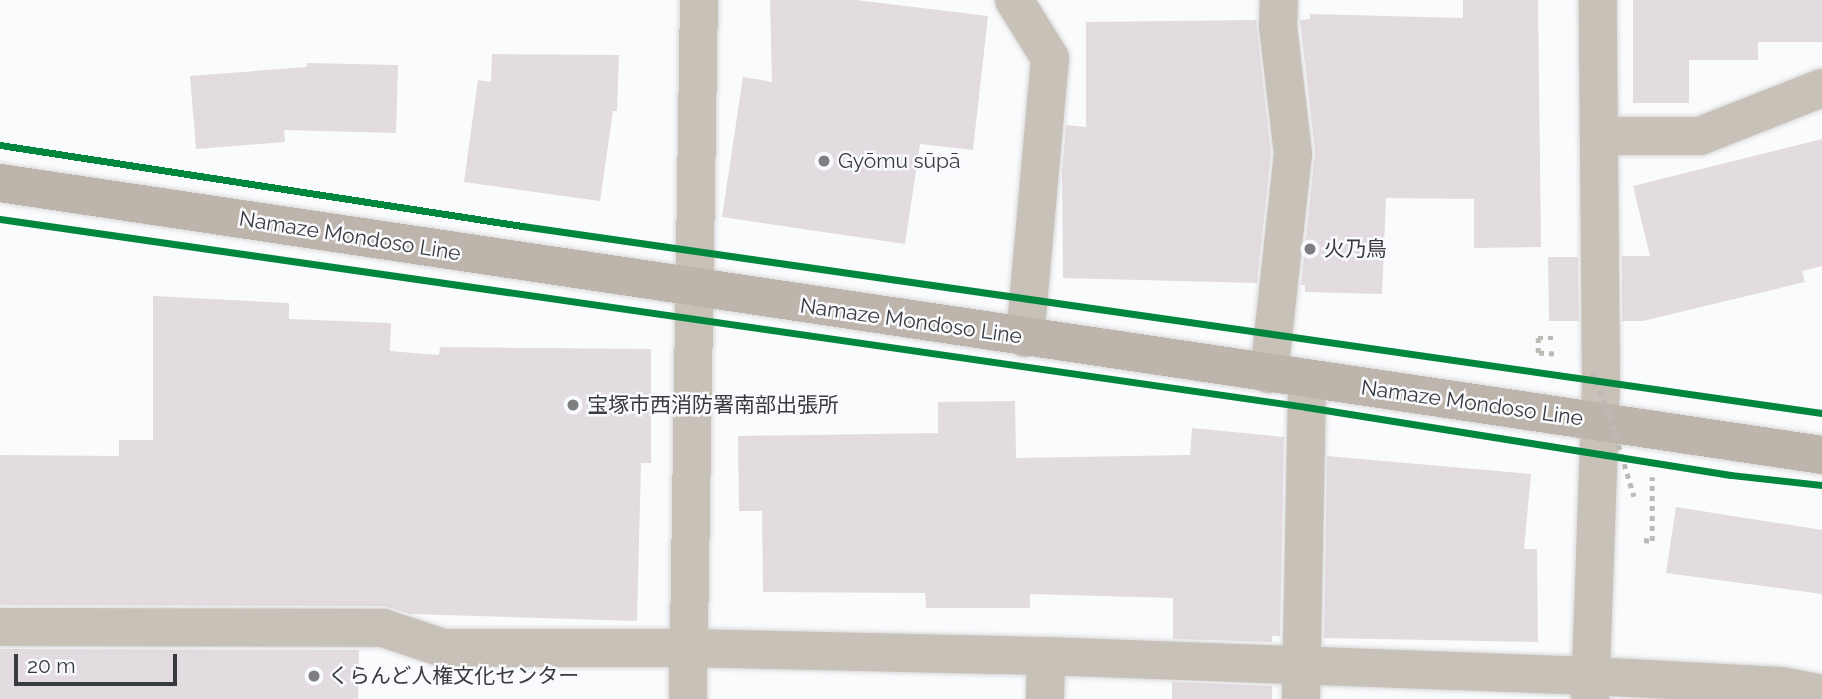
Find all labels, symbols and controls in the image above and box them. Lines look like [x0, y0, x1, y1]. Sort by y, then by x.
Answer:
place label: Gyōmu sūpā [838, 148, 960, 174]
marker: Gyōmu sūpā [816, 153, 832, 169]
street label: Namaze Mondoso Line [237, 206, 463, 266]
place label: 火乃鳥 [1324, 236, 1387, 262]
marker: 火乃鳥 [1302, 241, 1318, 257]
street label: Namaze Mondoso Line [798, 293, 1024, 349]
street label: Namaze Mondoso Line [1359, 375, 1585, 431]
place label: 宝塚市西消防署南部出張所 [587, 392, 839, 418]
marker: 宝塚市西消防署南部出張所 [565, 397, 581, 413]
scale bar [18, 640, 180, 684]
text: 20 m [27, 653, 75, 678]
place label: くらんど人権文化センター [328, 663, 580, 689]
marker: くらんど人権文化センター [306, 668, 322, 684]

